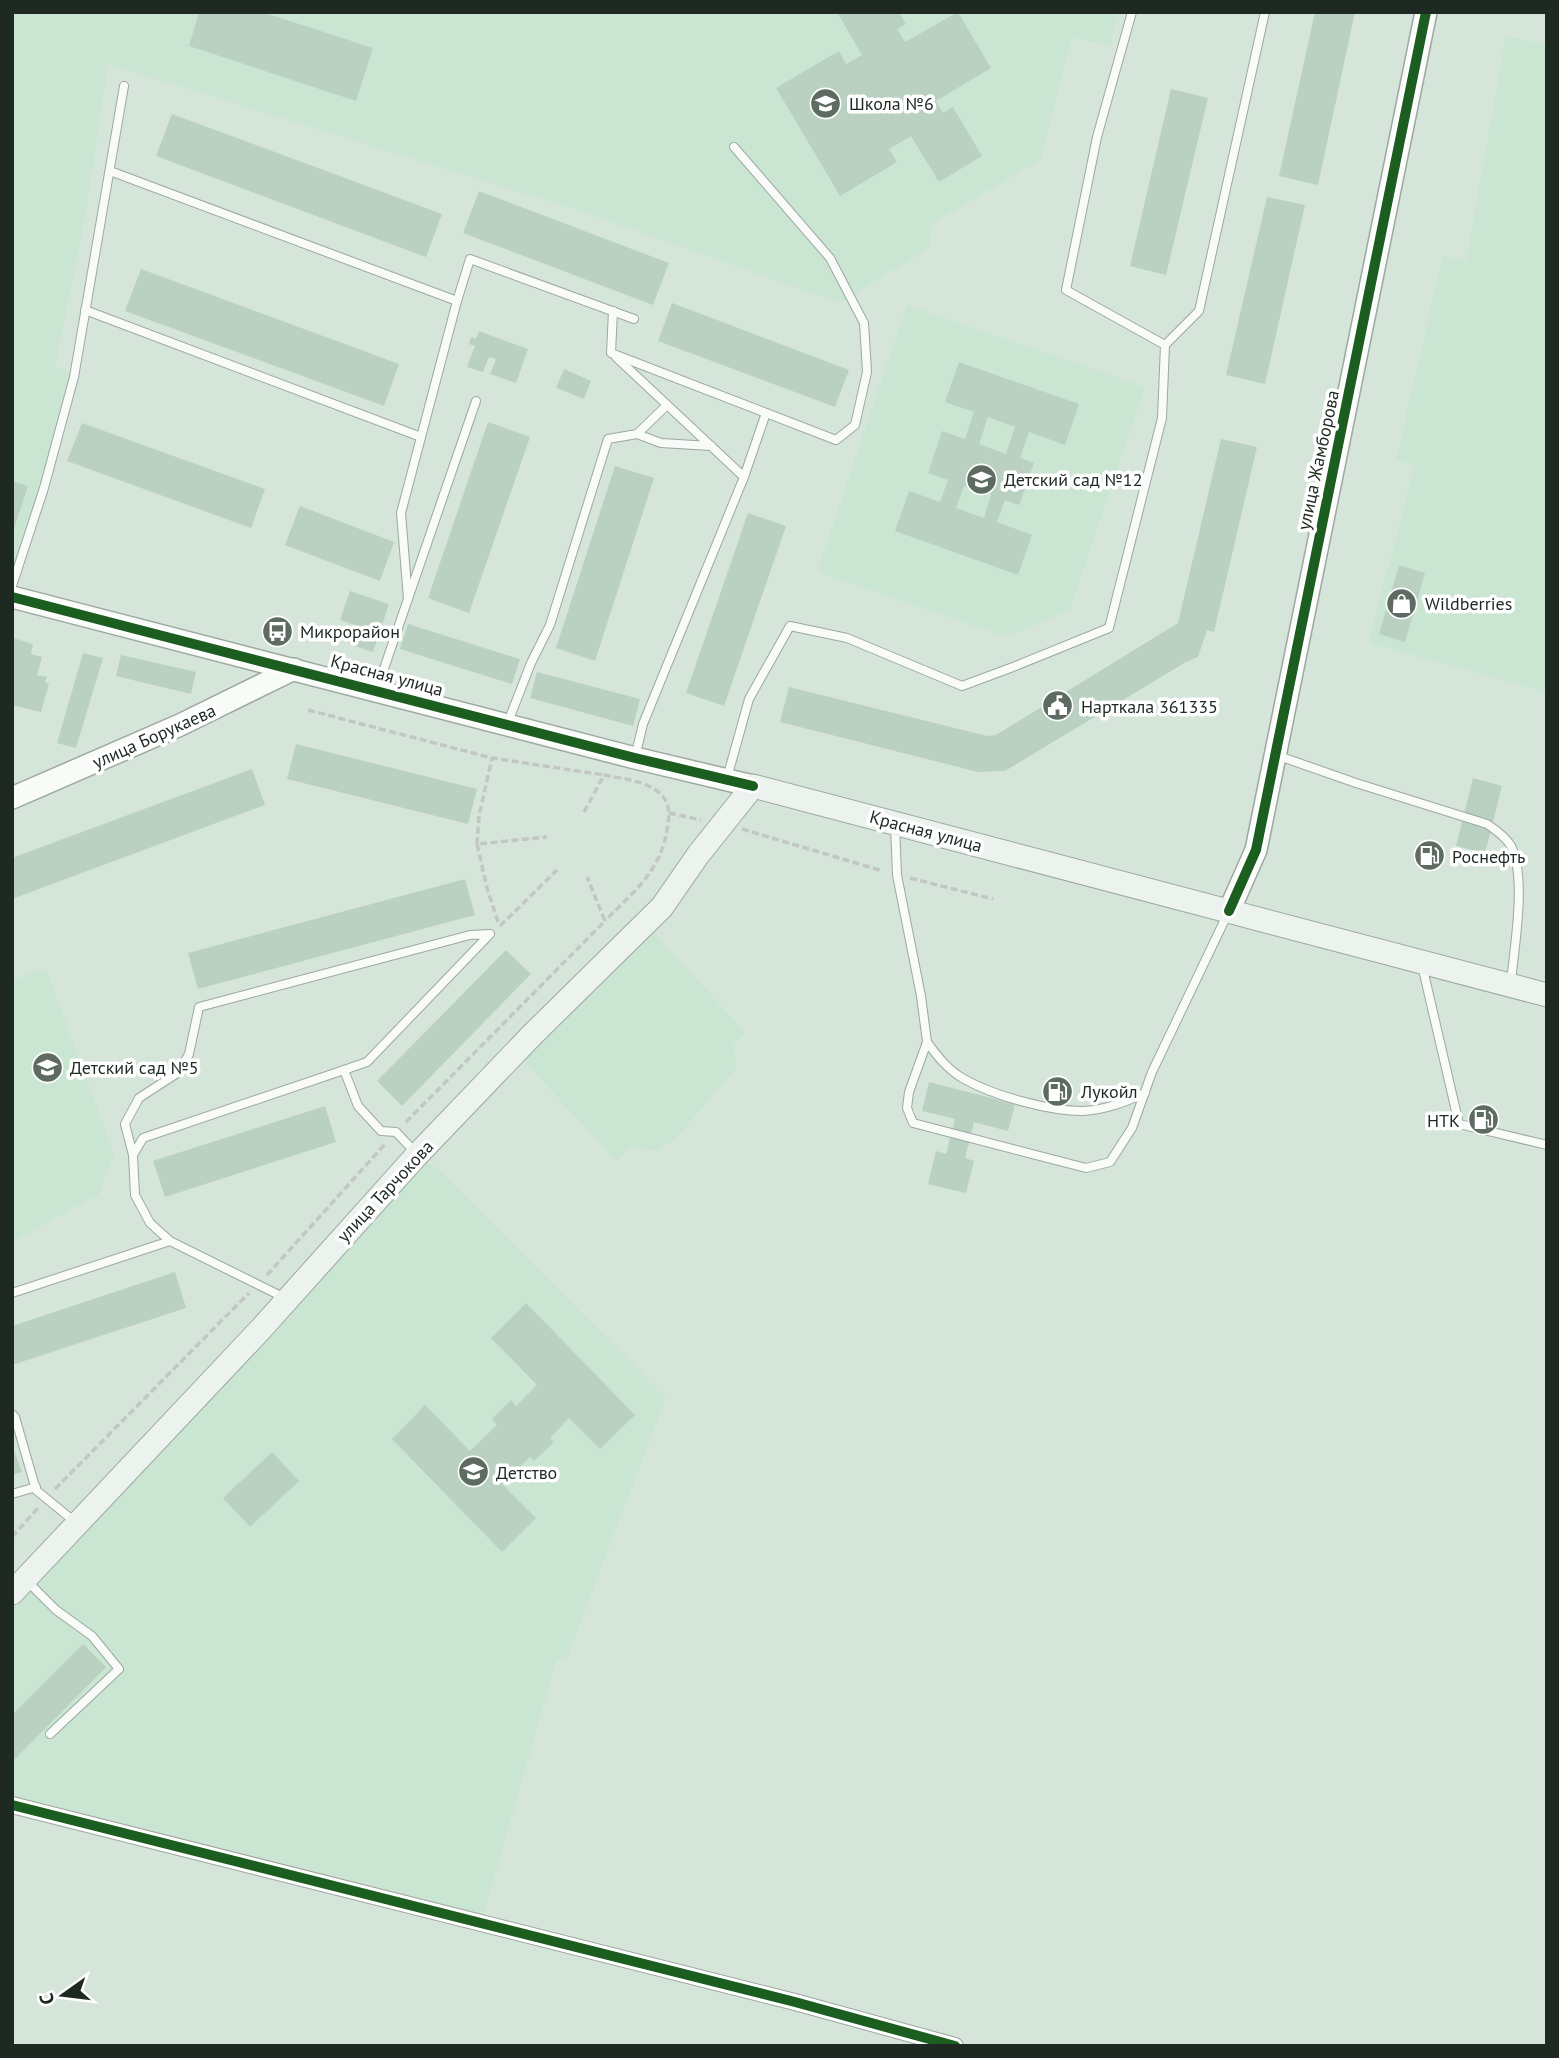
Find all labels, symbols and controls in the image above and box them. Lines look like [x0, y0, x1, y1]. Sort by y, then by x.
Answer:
school or university icon: Школа №6 [809, 86, 843, 120]
place label: Школа №6 [849, 92, 934, 115]
street label: улица Жамборова [1292, 388, 1344, 532]
school or university icon: Детский сад №12 [964, 462, 998, 496]
place label: Детский сад №12 [1004, 468, 1142, 491]
shop icon: Wildberries [1385, 586, 1419, 620]
place label: Wildberries [1425, 592, 1512, 615]
bus stop icon: Микрорайон [260, 614, 294, 648]
place label: Микрорайон [300, 620, 400, 643]
street label: Красная улица [328, 649, 446, 701]
public building icon: Нарткала 361335 [1041, 689, 1075, 723]
place label: Нарткала 361335 [1081, 695, 1218, 718]
street label: улица Борукаева [89, 699, 219, 773]
street label: Красная улица [867, 805, 985, 857]
fuel station icon: Роснефть [1412, 839, 1446, 873]
place label: Роснефть [1452, 845, 1525, 868]
school or university icon: Детский сад №5 [30, 1050, 64, 1084]
place label: Детский сад №5 [70, 1056, 199, 1079]
fuel station icon: Лукойл [1041, 1074, 1075, 1108]
place label: Лукойл [1080, 1080, 1138, 1103]
fuel station icon: НТК [1466, 1103, 1500, 1137]
place label: НТК [1427, 1109, 1460, 1132]
street label: улица Тарчокова [332, 1135, 438, 1247]
school or university icon: Детство [456, 1455, 490, 1489]
place label: Детство [496, 1461, 557, 1484]
north arrow [28, 1960, 98, 2030]
text: С [33, 1991, 59, 2007]

